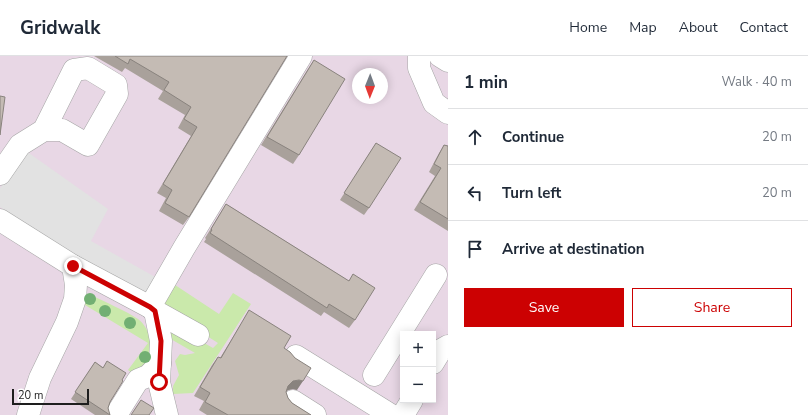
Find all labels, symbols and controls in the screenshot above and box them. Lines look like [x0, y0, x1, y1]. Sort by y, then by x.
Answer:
text: Gridwalk [20, 15, 100, 41]
text: Home [569, 18, 607, 37]
text: Map [629, 18, 657, 37]
text: About [679, 18, 718, 37]
text: Contact [740, 18, 788, 37]
north arrow [352, 68, 388, 104]
text: 1 min [464, 71, 508, 94]
text: Walk · 40 m [721, 73, 792, 91]
icon: ahead [464, 126, 486, 148]
text: Continue [502, 127, 564, 147]
text: 20 m [762, 128, 792, 146]
icon: left [464, 182, 486, 204]
text: Turn left [502, 183, 561, 203]
text: 20 m [762, 184, 792, 202]
icon: arrive [464, 238, 486, 260]
text: Arrive at destination [502, 239, 645, 259]
route end [64, 257, 82, 275]
button: Save [464, 288, 624, 327]
button: Share [632, 288, 792, 327]
map controls [400, 331, 436, 403]
button: + [400, 331, 436, 367]
button: − [400, 367, 436, 403]
route start [150, 373, 168, 391]
scale bar [12, 387, 89, 406]
text: 20 m [18, 388, 43, 403]

